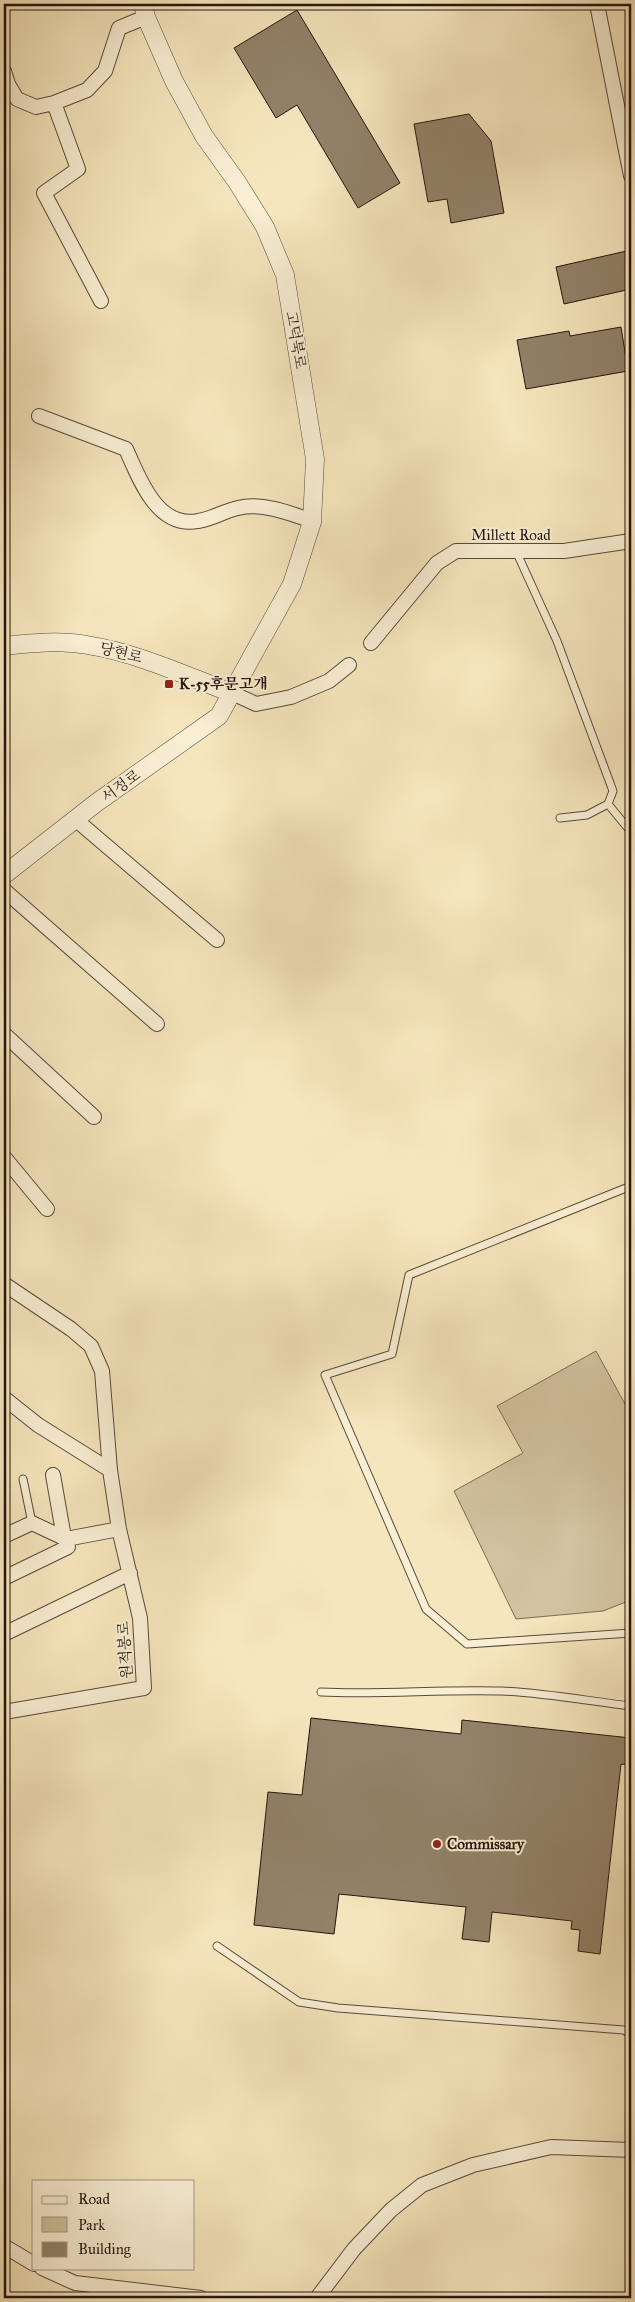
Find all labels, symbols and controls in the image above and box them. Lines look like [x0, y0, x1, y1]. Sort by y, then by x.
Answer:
street label: 고덕북로 [282, 310, 310, 371]
street label: Millett Road [471, 526, 551, 544]
street label: 당현로 [98, 639, 145, 667]
place label: K-55후문고개 [179, 675, 268, 693]
marker: K-55후문고개 [163, 678, 175, 690]
street label: 서정로 [98, 766, 144, 806]
street label: 원적봉로 [114, 1620, 136, 1680]
place label: Commissary [447, 1835, 525, 1854]
marker: Commissary [431, 1838, 443, 1850]
legend [32, 2180, 195, 2270]
text: Road [78, 2190, 110, 2208]
text: Park [78, 2216, 105, 2234]
text: Building [78, 2240, 132, 2258]

